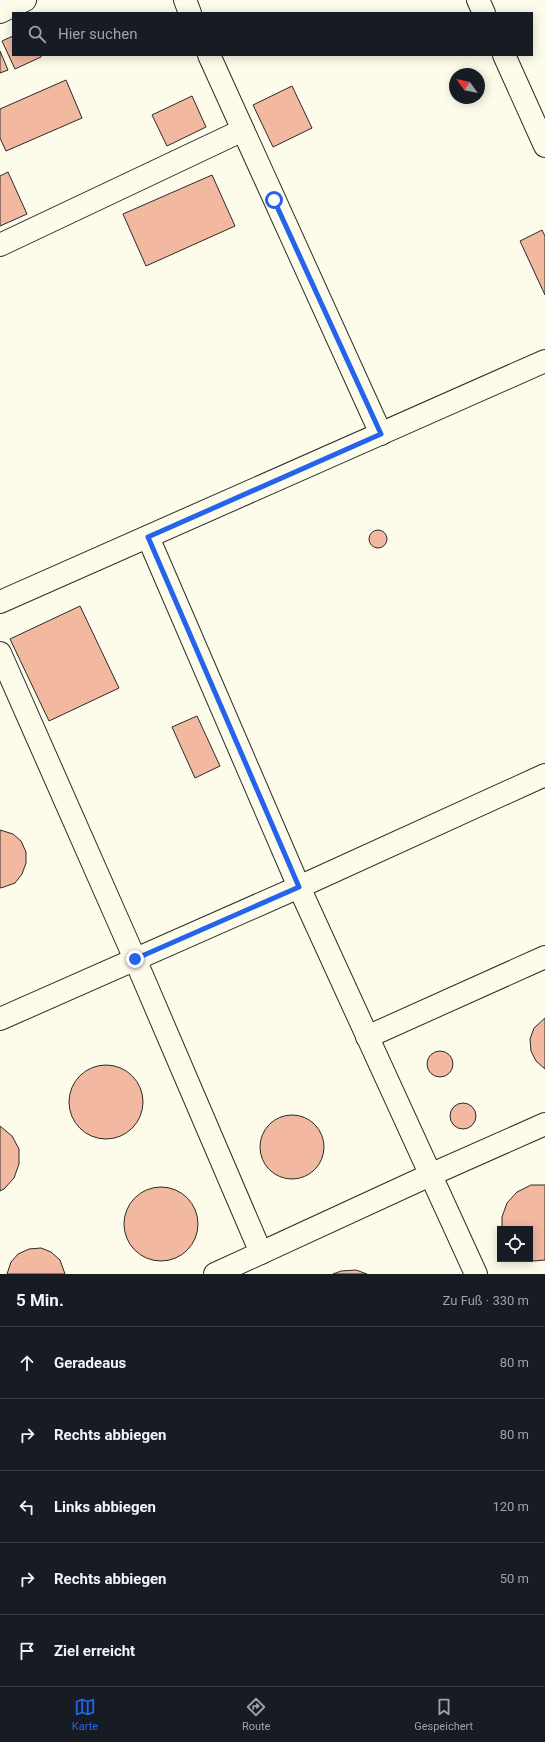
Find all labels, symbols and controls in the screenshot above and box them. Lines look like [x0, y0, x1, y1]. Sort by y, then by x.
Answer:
search box [12, 12, 533, 56]
icon: search [26, 23, 48, 45]
text: Hier suchen [58, 25, 137, 43]
north arrow [449, 68, 485, 104]
route start [265, 191, 283, 209]
route end [126, 950, 144, 968]
map controls [497, 1226, 533, 1262]
button: locate [497, 1226, 533, 1262]
text: 5 Min. [16, 1290, 64, 1310]
text: Zu Fuß · 330 m [443, 1293, 529, 1308]
icon: ahead [16, 1352, 38, 1374]
text: Geradeaus [54, 1354, 126, 1372]
text: 80 m [500, 1355, 529, 1370]
icon: right [16, 1424, 38, 1446]
text: Rechts abbiegen [54, 1426, 167, 1444]
text: 80 m [500, 1427, 529, 1442]
icon: left [16, 1496, 38, 1518]
text: Links abbiegen [54, 1498, 156, 1516]
text: 120 m [492, 1499, 529, 1514]
icon: right [16, 1568, 38, 1590]
text: Rechts abbiegen [54, 1570, 167, 1588]
text: 50 m [500, 1571, 529, 1586]
icon: arrive [16, 1640, 38, 1662]
text: Ziel erreicht [54, 1642, 135, 1660]
tab: Karte [72, 1696, 98, 1733]
tab: Route [242, 1696, 270, 1733]
tab: Gespeichert [414, 1696, 473, 1733]

